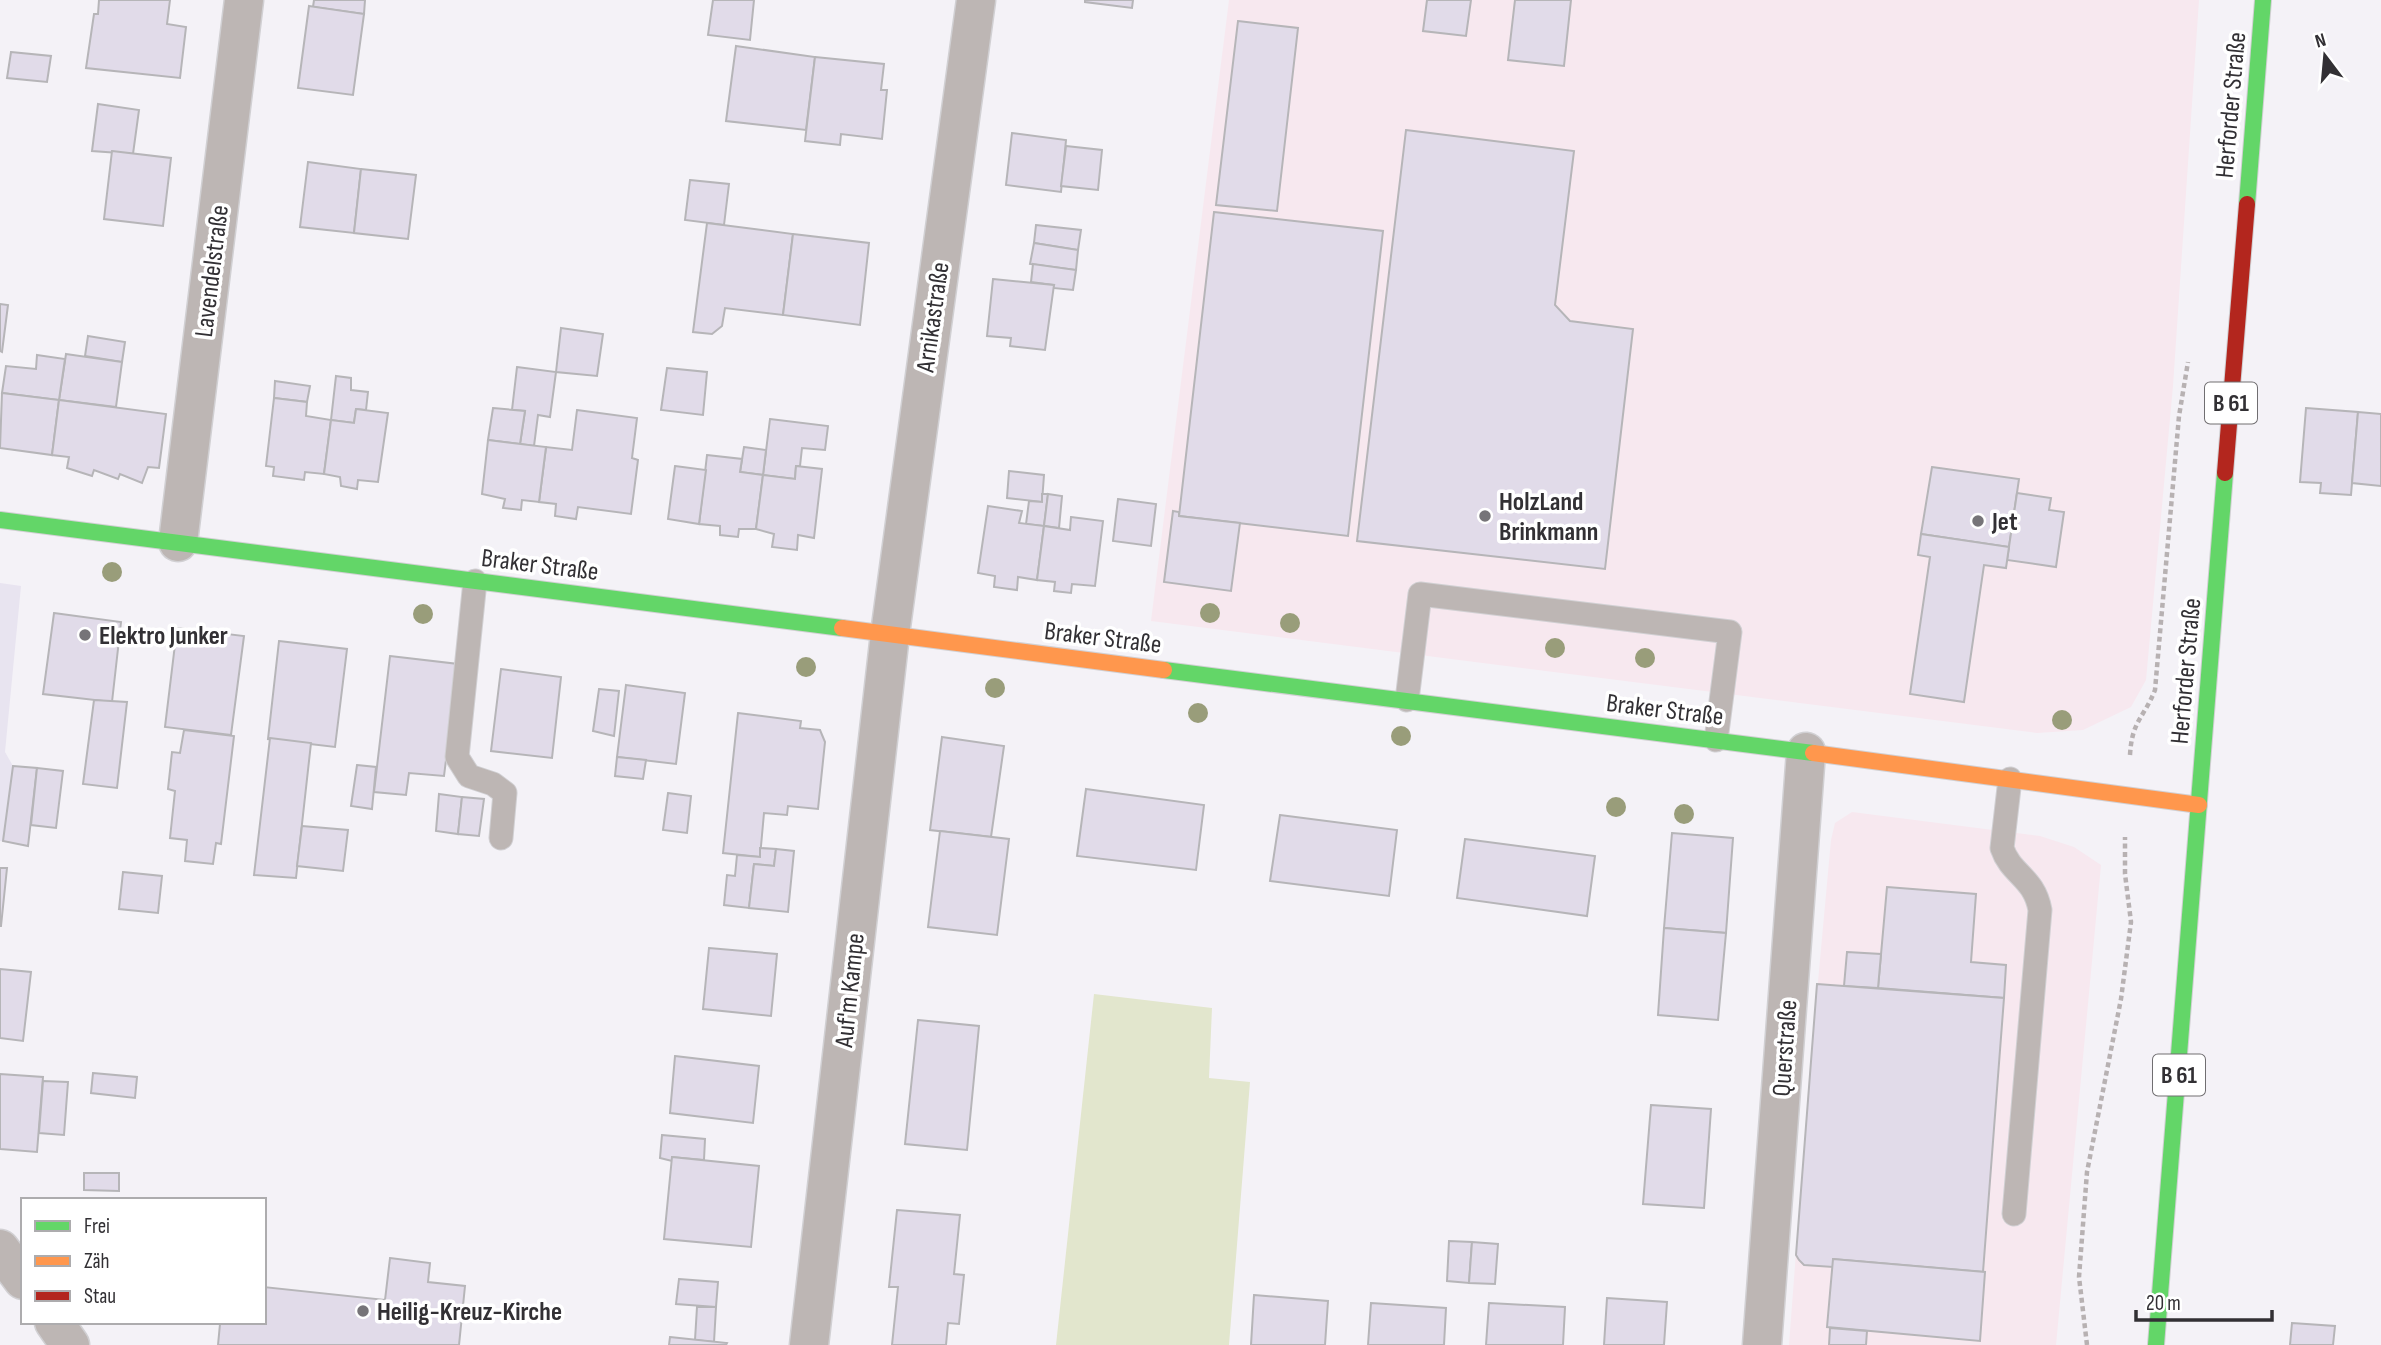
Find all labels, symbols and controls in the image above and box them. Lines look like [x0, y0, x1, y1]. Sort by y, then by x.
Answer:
north arrow [2290, 21, 2360, 91]
text: N [2313, 29, 2329, 54]
street label: Herforder Straße [2210, 31, 2253, 180]
street label: Lavendelstraße [189, 203, 236, 339]
street label: Arnikastraße [910, 260, 957, 375]
road number: B 61 [2205, 382, 2257, 424]
place label: HolzLand Brinkmann [1499, 487, 1598, 548]
place label: Jet [1991, 507, 2018, 538]
marker: HolzLand Brinkmann [1477, 508, 1493, 524]
marker: Jet [1970, 513, 1986, 529]
street label: Braker Straße [480, 543, 600, 588]
street label: Herforder Straße [2165, 597, 2208, 746]
street label: Braker Straße [1043, 616, 1163, 661]
place label: Elektro Junker [99, 621, 228, 652]
marker: Elektro Junker [77, 627, 93, 643]
street label: Braker Straße [1605, 688, 1725, 733]
street label: Auf'm Kampe [829, 932, 872, 1050]
street label: Querstraße [1767, 999, 1804, 1098]
road number: B 61 [2153, 1055, 2205, 1096]
legend [21, 1198, 266, 1324]
text: Frei [84, 1214, 110, 1239]
text: Zäh [84, 1249, 110, 1274]
scale bar [2136, 1278, 2272, 1322]
text: Stau [84, 1284, 116, 1309]
text: 20 m [2146, 1291, 2181, 1316]
place label: Heilig-Kreuz-Kirche [377, 1297, 562, 1328]
marker: Heilig-Kreuz-Kirche [355, 1303, 371, 1319]

